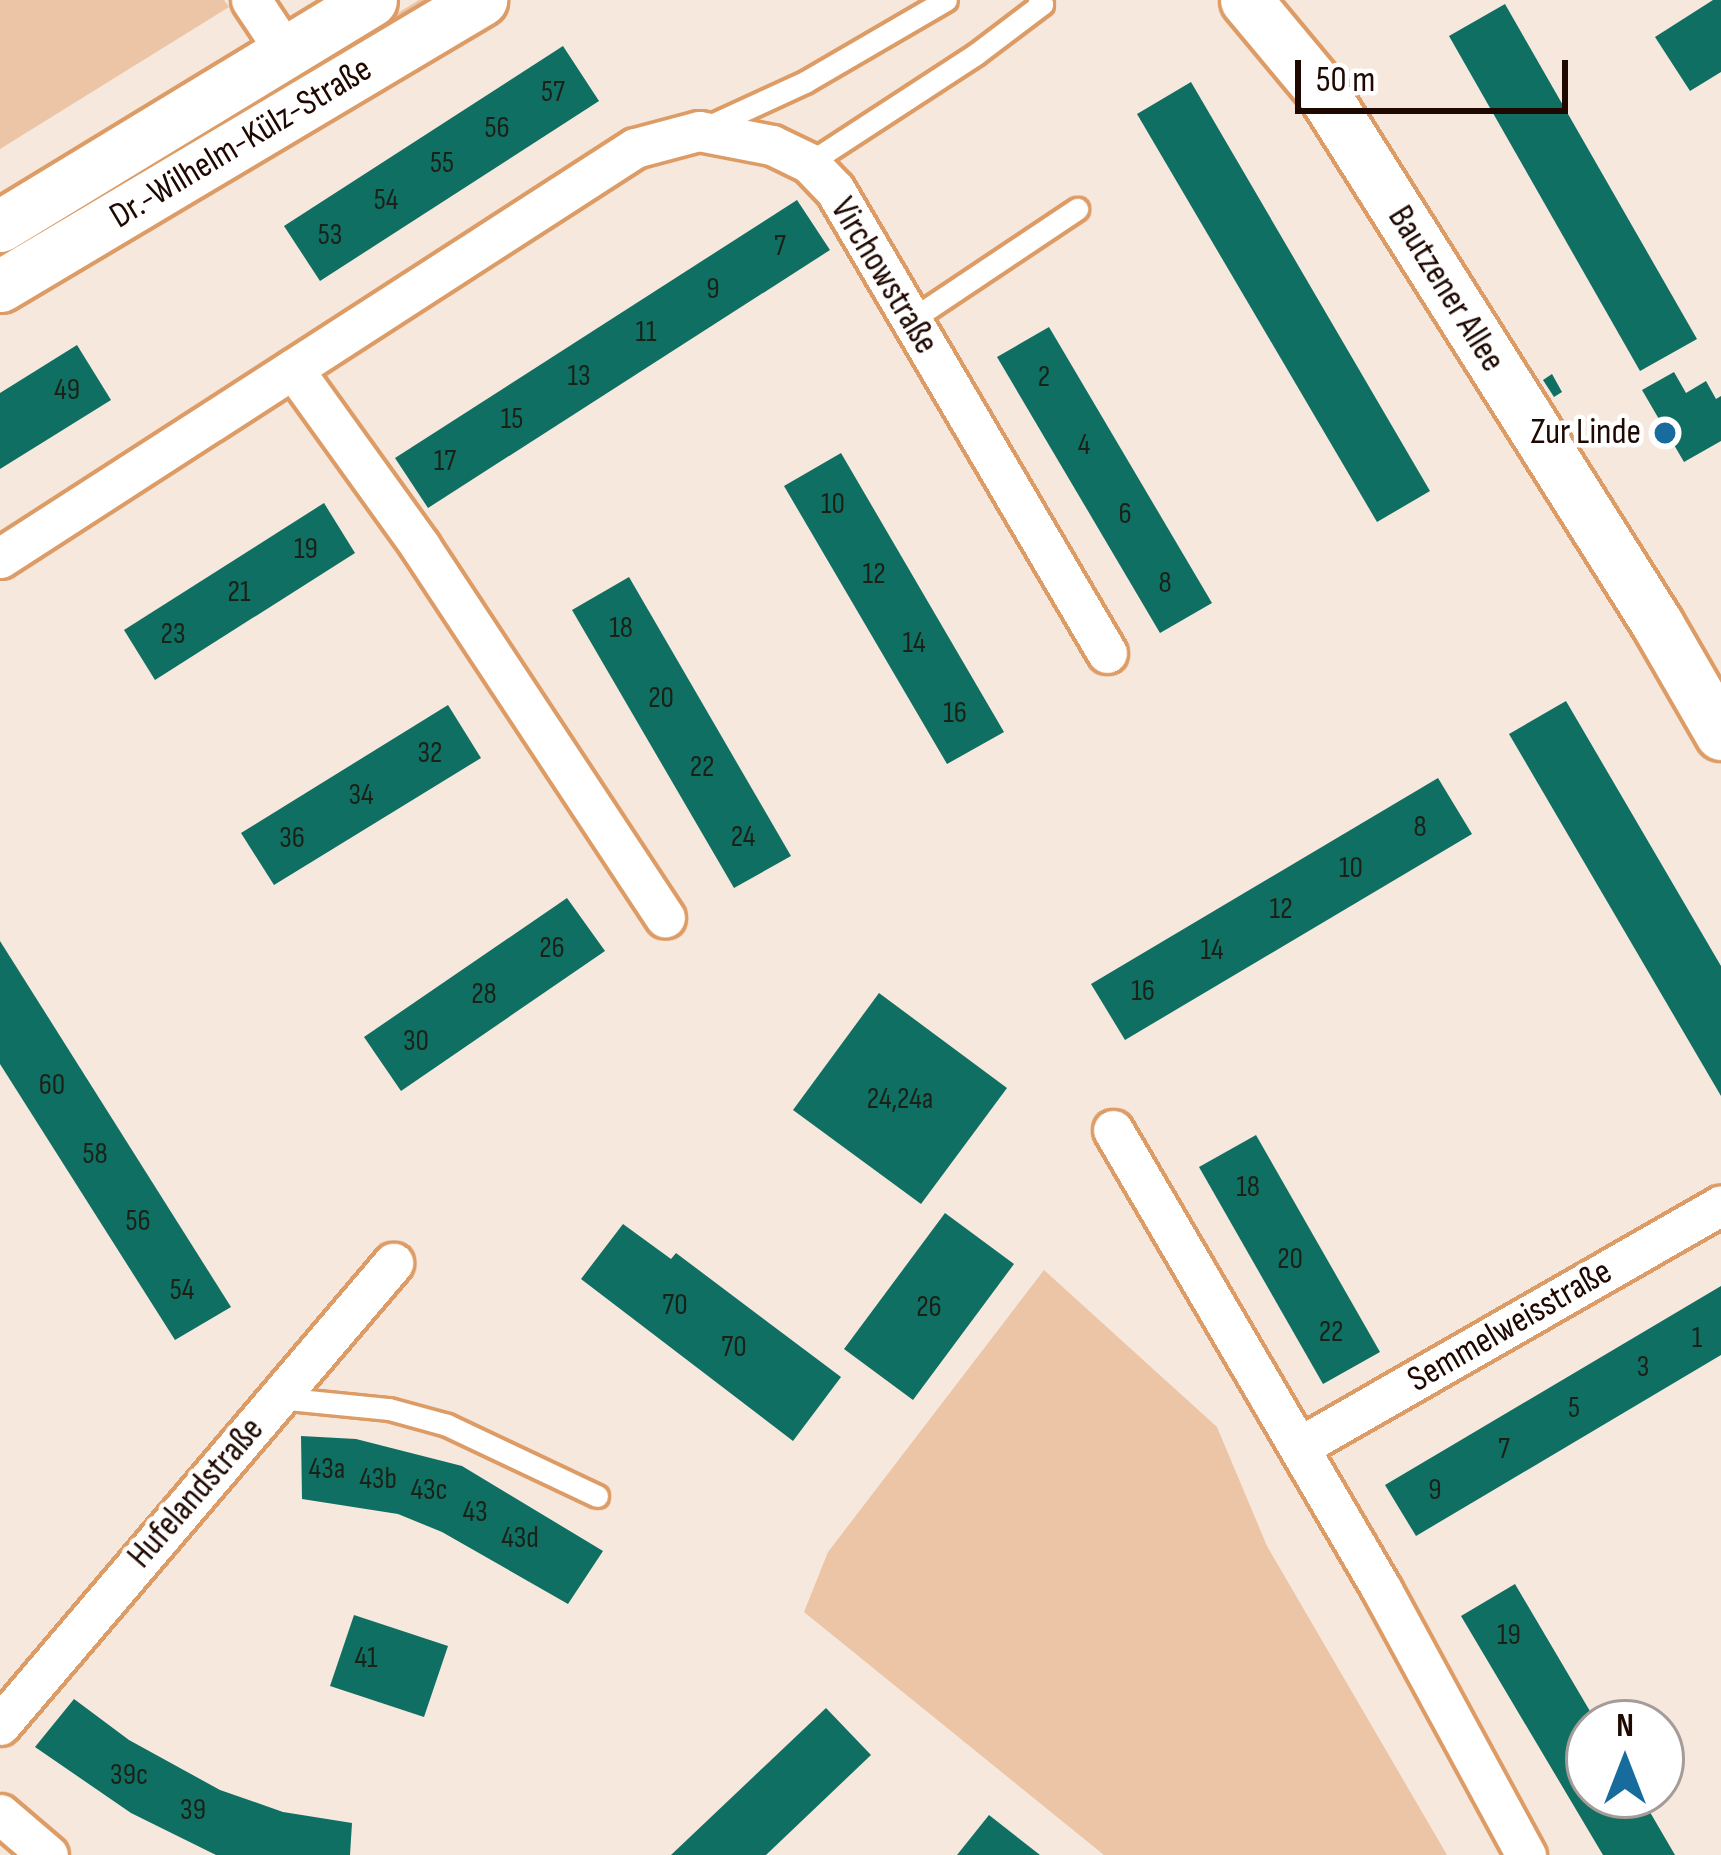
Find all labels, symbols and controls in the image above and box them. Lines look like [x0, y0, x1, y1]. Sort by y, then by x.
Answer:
scale bar [1301, 36, 1574, 110]
street label: Dr.-Wilhelm-Külz-Straße [102, 48, 380, 238]
text: 50 m [1316, 59, 1375, 102]
house number: 57 [541, 74, 565, 110]
house number: 56 [484, 110, 510, 146]
house number: 55 [430, 145, 454, 181]
house number: 54 [374, 182, 398, 218]
street label: Virchowstraße [821, 190, 947, 362]
street label: Bautzener Allee [1378, 198, 1514, 380]
house number: 53 [318, 217, 342, 253]
house number: 7 [774, 228, 786, 264]
house number: 9 [706, 271, 720, 307]
house number: 11 [636, 314, 656, 350]
house number: 13 [567, 358, 591, 394]
house number: 2 [1038, 359, 1050, 395]
house number: 49 [54, 372, 80, 408]
house number: 15 [501, 401, 523, 437]
place label: Zur Linde [1530, 411, 1641, 455]
marker: Zur Linde [1652, 420, 1678, 446]
house number: 4 [1078, 427, 1090, 463]
house number: 17 [434, 443, 456, 479]
house number: 10 [821, 486, 845, 522]
house number: 6 [1118, 496, 1132, 532]
house number: 19 [294, 531, 318, 567]
house number: 12 [862, 556, 886, 592]
house number: 8 [1158, 565, 1172, 601]
house number: 21 [228, 574, 250, 610]
house number: 18 [609, 610, 633, 646]
house number: 23 [161, 616, 185, 652]
house number: 14 [902, 625, 926, 661]
house number: 20 [648, 680, 674, 716]
house number: 16 [943, 695, 967, 731]
house number: 32 [418, 735, 442, 771]
house number: 22 [690, 749, 714, 785]
house number: 34 [348, 777, 374, 813]
house number: 8 [1413, 809, 1427, 845]
house number: 24 [731, 819, 755, 855]
house number: 36 [279, 820, 305, 856]
house number: 10 [1339, 850, 1363, 886]
house number: 12 [1269, 891, 1293, 927]
house number: 26 [539, 930, 565, 966]
house number: 14 [1200, 932, 1224, 968]
house number: 16 [1131, 973, 1155, 1009]
house number: 28 [471, 976, 497, 1012]
house number: 30 [403, 1023, 429, 1059]
house number: 60 [39, 1067, 65, 1103]
house number: 24,24a [867, 1081, 933, 1117]
house number: 58 [82, 1136, 108, 1172]
house number: 18 [1236, 1169, 1260, 1205]
house number: 56 [125, 1203, 151, 1239]
house number: 20 [1277, 1241, 1303, 1277]
street label: Semmelweisstraße [1400, 1250, 1620, 1402]
house number: 54 [170, 1272, 194, 1308]
house number: 70 [662, 1287, 688, 1323]
house number: 26 [916, 1289, 942, 1325]
house number: 22 [1319, 1314, 1343, 1350]
house number: 1 [1692, 1320, 1702, 1356]
house number: 70 [721, 1329, 747, 1365]
house number: 3 [1637, 1349, 1649, 1385]
house number: 5 [1568, 1390, 1580, 1426]
street label: Hufelandstraße [119, 1409, 273, 1577]
house number: 7 [1498, 1431, 1510, 1467]
house number: 43a [309, 1451, 345, 1487]
house number: 43b [359, 1461, 397, 1497]
house number: 43c [410, 1472, 448, 1508]
house number: 9 [1428, 1472, 1442, 1508]
house number: 43 [462, 1494, 488, 1530]
house number: 43d [501, 1520, 539, 1556]
house number: 19 [1497, 1617, 1521, 1653]
house number: 41 [354, 1640, 378, 1676]
north arrow [1565, 1699, 1685, 1819]
text: N [1616, 1706, 1634, 1746]
house number: 39c [110, 1757, 148, 1793]
house number: 39 [180, 1792, 206, 1828]

